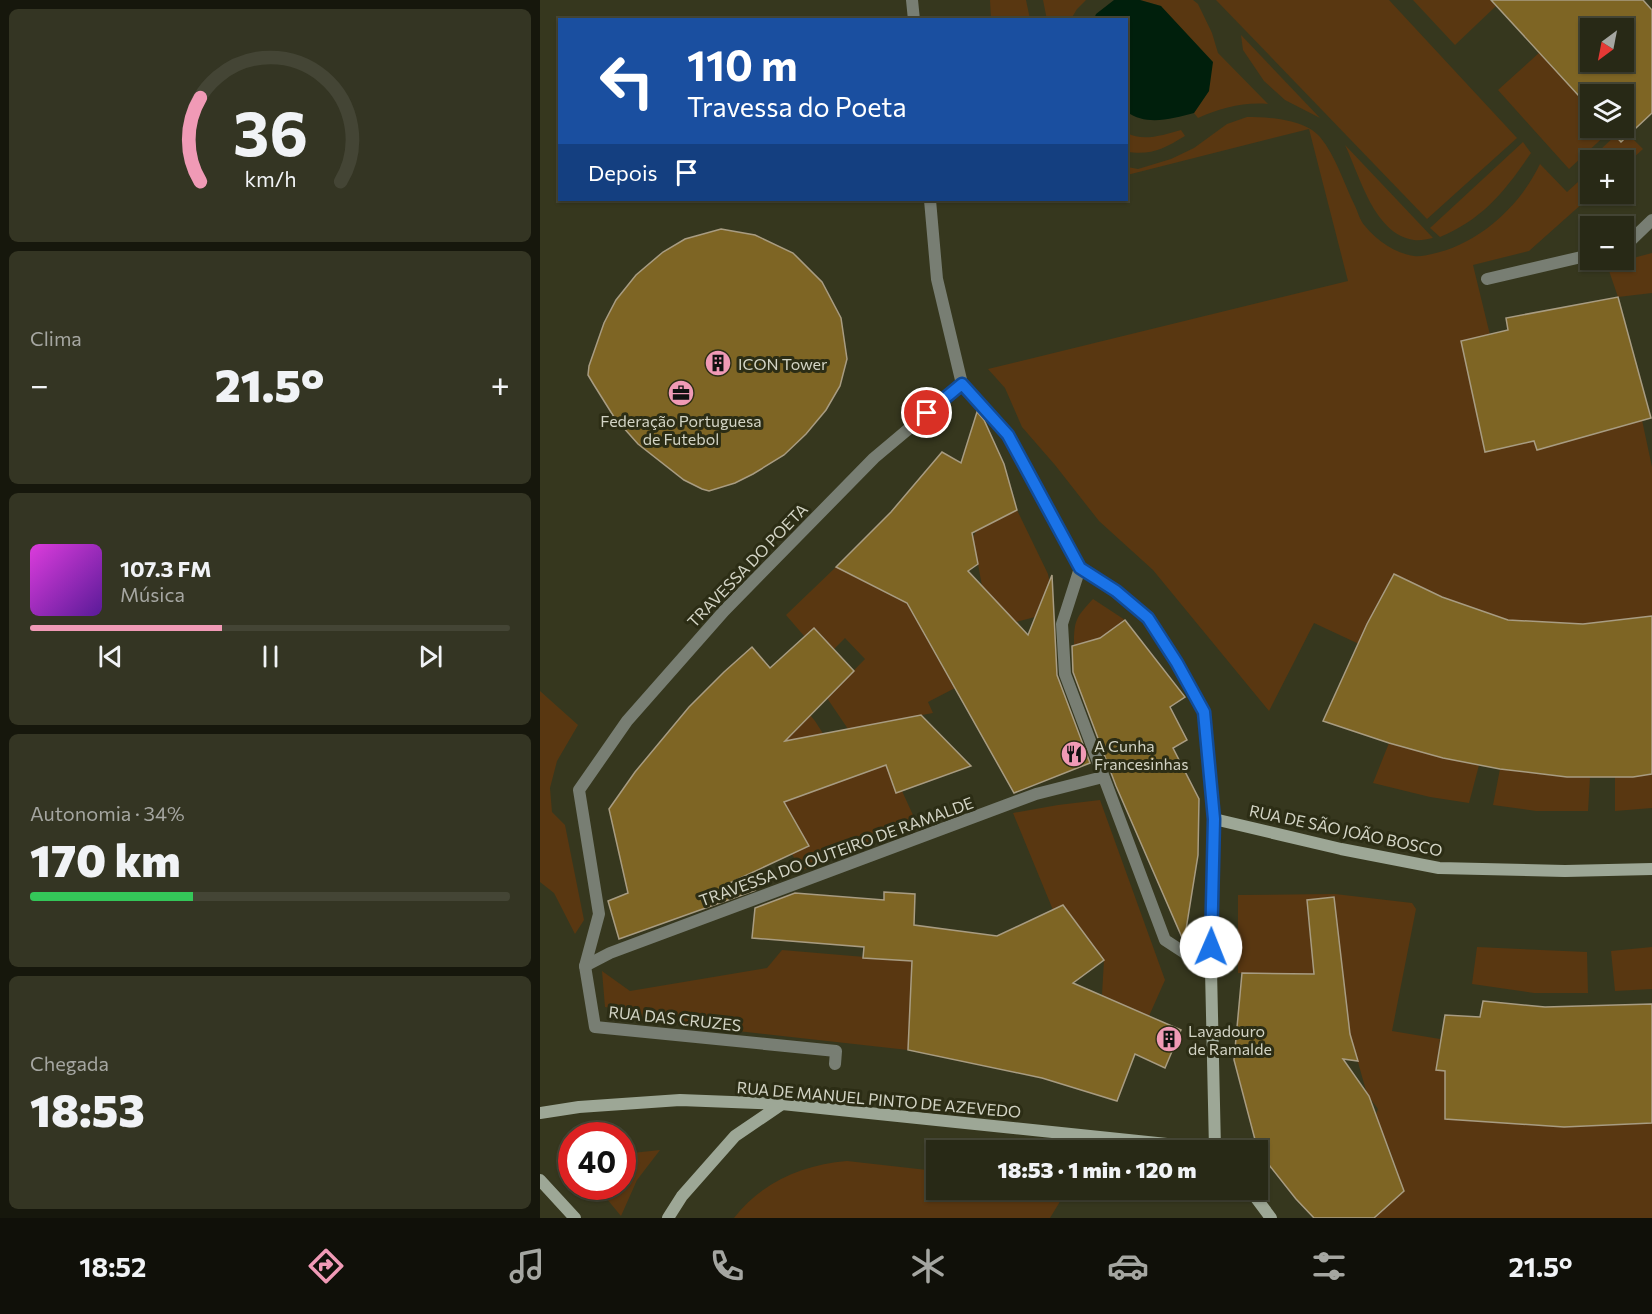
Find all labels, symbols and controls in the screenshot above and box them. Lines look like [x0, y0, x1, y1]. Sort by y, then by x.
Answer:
north arrow [1580, 18, 1634, 72]
map controls [1580, 18, 1634, 270]
text: 110 m [687, 38, 798, 90]
icon: left [588, 42, 666, 120]
button: layers [1580, 84, 1634, 138]
text: Travessa do Poeta [687, 90, 907, 123]
text: 36 [233, 94, 307, 170]
button: + [1580, 150, 1634, 204]
icon: arrive [670, 156, 703, 189]
text: Depois [588, 159, 658, 186]
text: km/h [244, 166, 296, 192]
button: − [1580, 216, 1634, 270]
text: Clima [30, 326, 82, 350]
building icon: ICON Tower [703, 348, 733, 378]
place label: ICON Tower [738, 354, 828, 373]
text: 21.5° [215, 356, 325, 411]
text: − [30, 363, 49, 404]
text: + [491, 363, 510, 404]
office icon: Federação Portuguesa de Futebol [666, 378, 696, 408]
pin [901, 387, 952, 438]
icon: arrive [910, 396, 943, 429]
place label: Federação Portuguesa de Futebol [600, 411, 762, 448]
street label: TRAVESSA DO POETA [683, 499, 811, 631]
text: 107.3 FM [120, 555, 211, 582]
text: Música [120, 582, 185, 606]
icon: previous [94, 640, 127, 673]
icon: pause [254, 640, 287, 673]
icon: next [414, 640, 447, 673]
place label: A Cunha Francesinhas [1094, 736, 1188, 773]
restaurant icon: A Cunha Francesinhas [1059, 739, 1089, 769]
street label: TRAVESSA DO OUTEIRO DE RAMALDE [696, 792, 976, 910]
street label: RUA DE SÃO JOÃO BOSCO [1248, 800, 1444, 860]
text: Autonomia · 34% [30, 801, 185, 825]
text: 170 km [30, 831, 181, 886]
position arrow [1179, 915, 1243, 979]
street label: RUA DAS CRUZES [608, 1002, 742, 1034]
place label: Lavadouro de Ramalde [1188, 1021, 1272, 1058]
building icon: Lavadouro de Ramalde [1154, 1024, 1184, 1054]
text: Chegada [30, 1051, 109, 1075]
street label: RUA DE MANUEL PINTO DE AZEVEDO [736, 1077, 1022, 1121]
text: 18:53 [30, 1081, 145, 1136]
speed limit sign: 40 [558, 1122, 636, 1200]
text: 18:53 · 1 min · 120 m [998, 1156, 1196, 1183]
icon: directions [305, 1245, 347, 1287]
icon: music [506, 1245, 548, 1287]
icon: phone [706, 1245, 748, 1287]
icon: climate [907, 1245, 949, 1287]
icon: car [1107, 1245, 1149, 1287]
icon: filters [1308, 1245, 1350, 1287]
text: 18:52 [79, 1250, 146, 1283]
text: 21.5° [1509, 1250, 1573, 1283]

